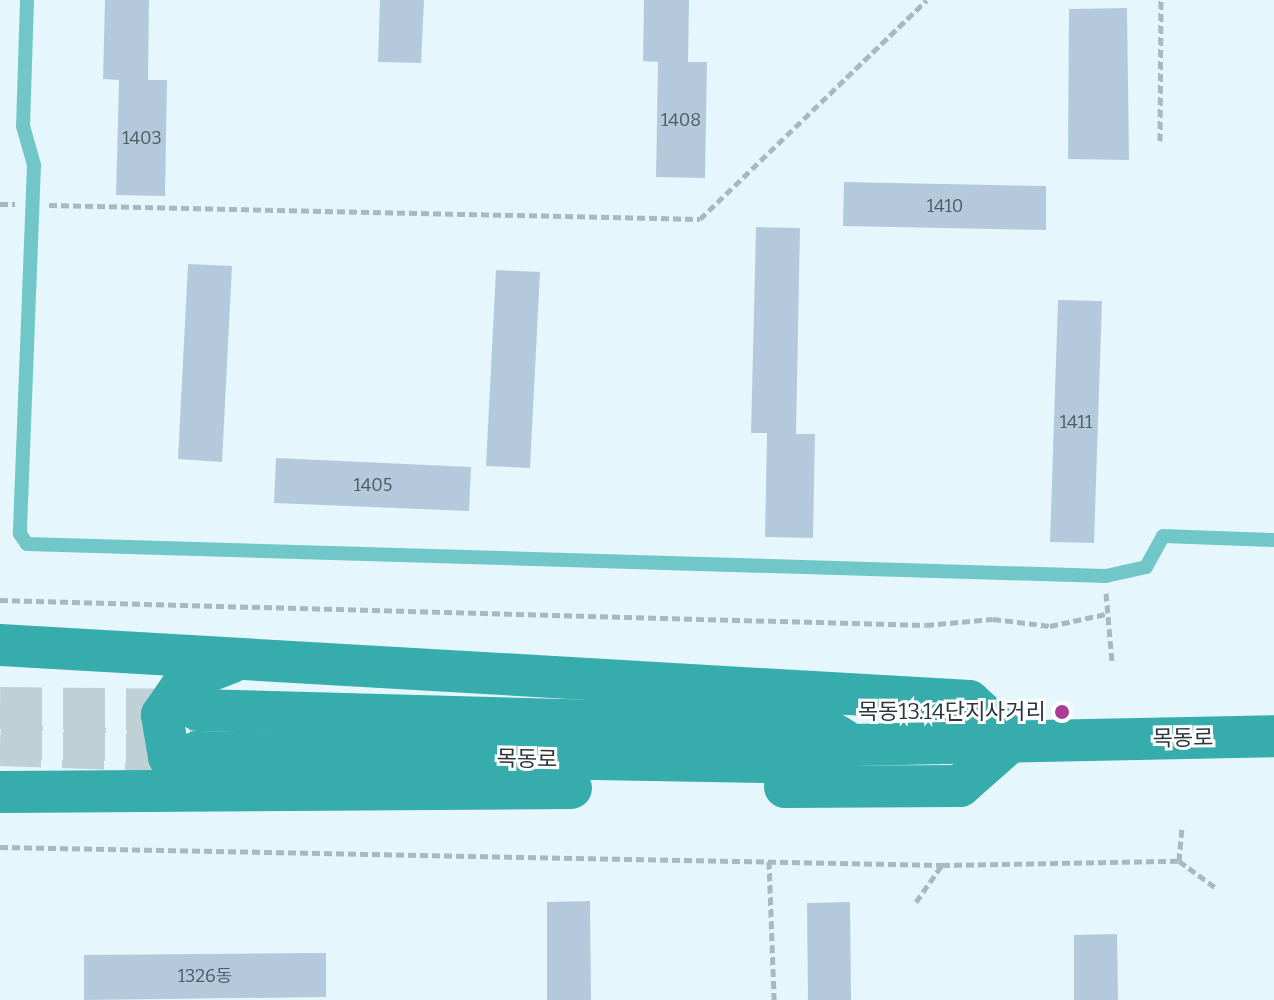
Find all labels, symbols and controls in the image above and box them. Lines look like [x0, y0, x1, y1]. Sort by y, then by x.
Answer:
house number: 1408 [661, 109, 701, 131]
house number: 1403 [122, 127, 162, 149]
house number: 1410 [927, 195, 963, 217]
house number: 1411 [1060, 411, 1092, 433]
house number: 1405 [354, 474, 392, 496]
place label: 목동13.14단지사거리 [858, 699, 1046, 725]
marker: 목동13.14단지사거리 [1053, 703, 1071, 721]
street label: 목동로 [1152, 724, 1214, 752]
street label: 목동로 [496, 745, 558, 773]
house number: 1326동 [178, 965, 232, 987]

